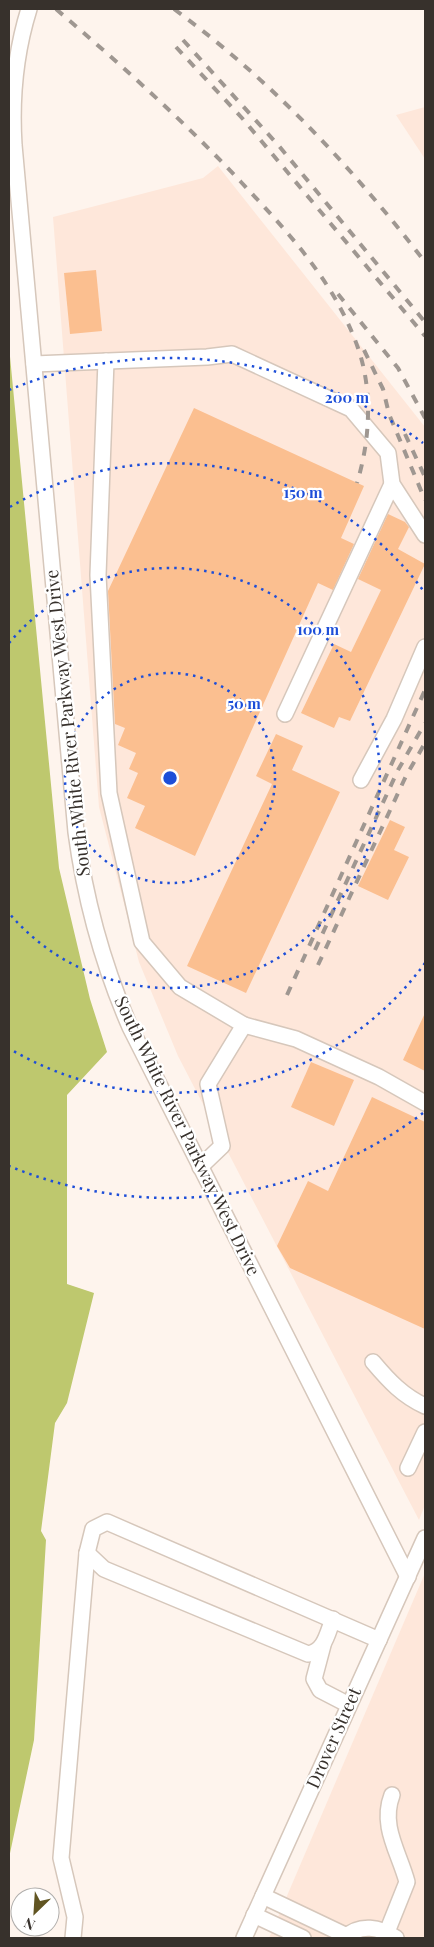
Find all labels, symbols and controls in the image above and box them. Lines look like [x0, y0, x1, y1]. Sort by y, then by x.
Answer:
text: 200 m [325, 387, 370, 407]
text: 150 m [283, 482, 323, 502]
street label: South White River Parkway West Drive [39, 568, 95, 878]
text: 100 m [297, 619, 340, 639]
text: 50 m [227, 693, 261, 713]
centre of rings [161, 769, 179, 787]
street label: South White River Parkway West Drive [109, 992, 266, 1279]
street label: Drover Street [300, 1683, 366, 1792]
north arrow [10, 1887, 60, 1937]
text: N [21, 1913, 38, 1935]

